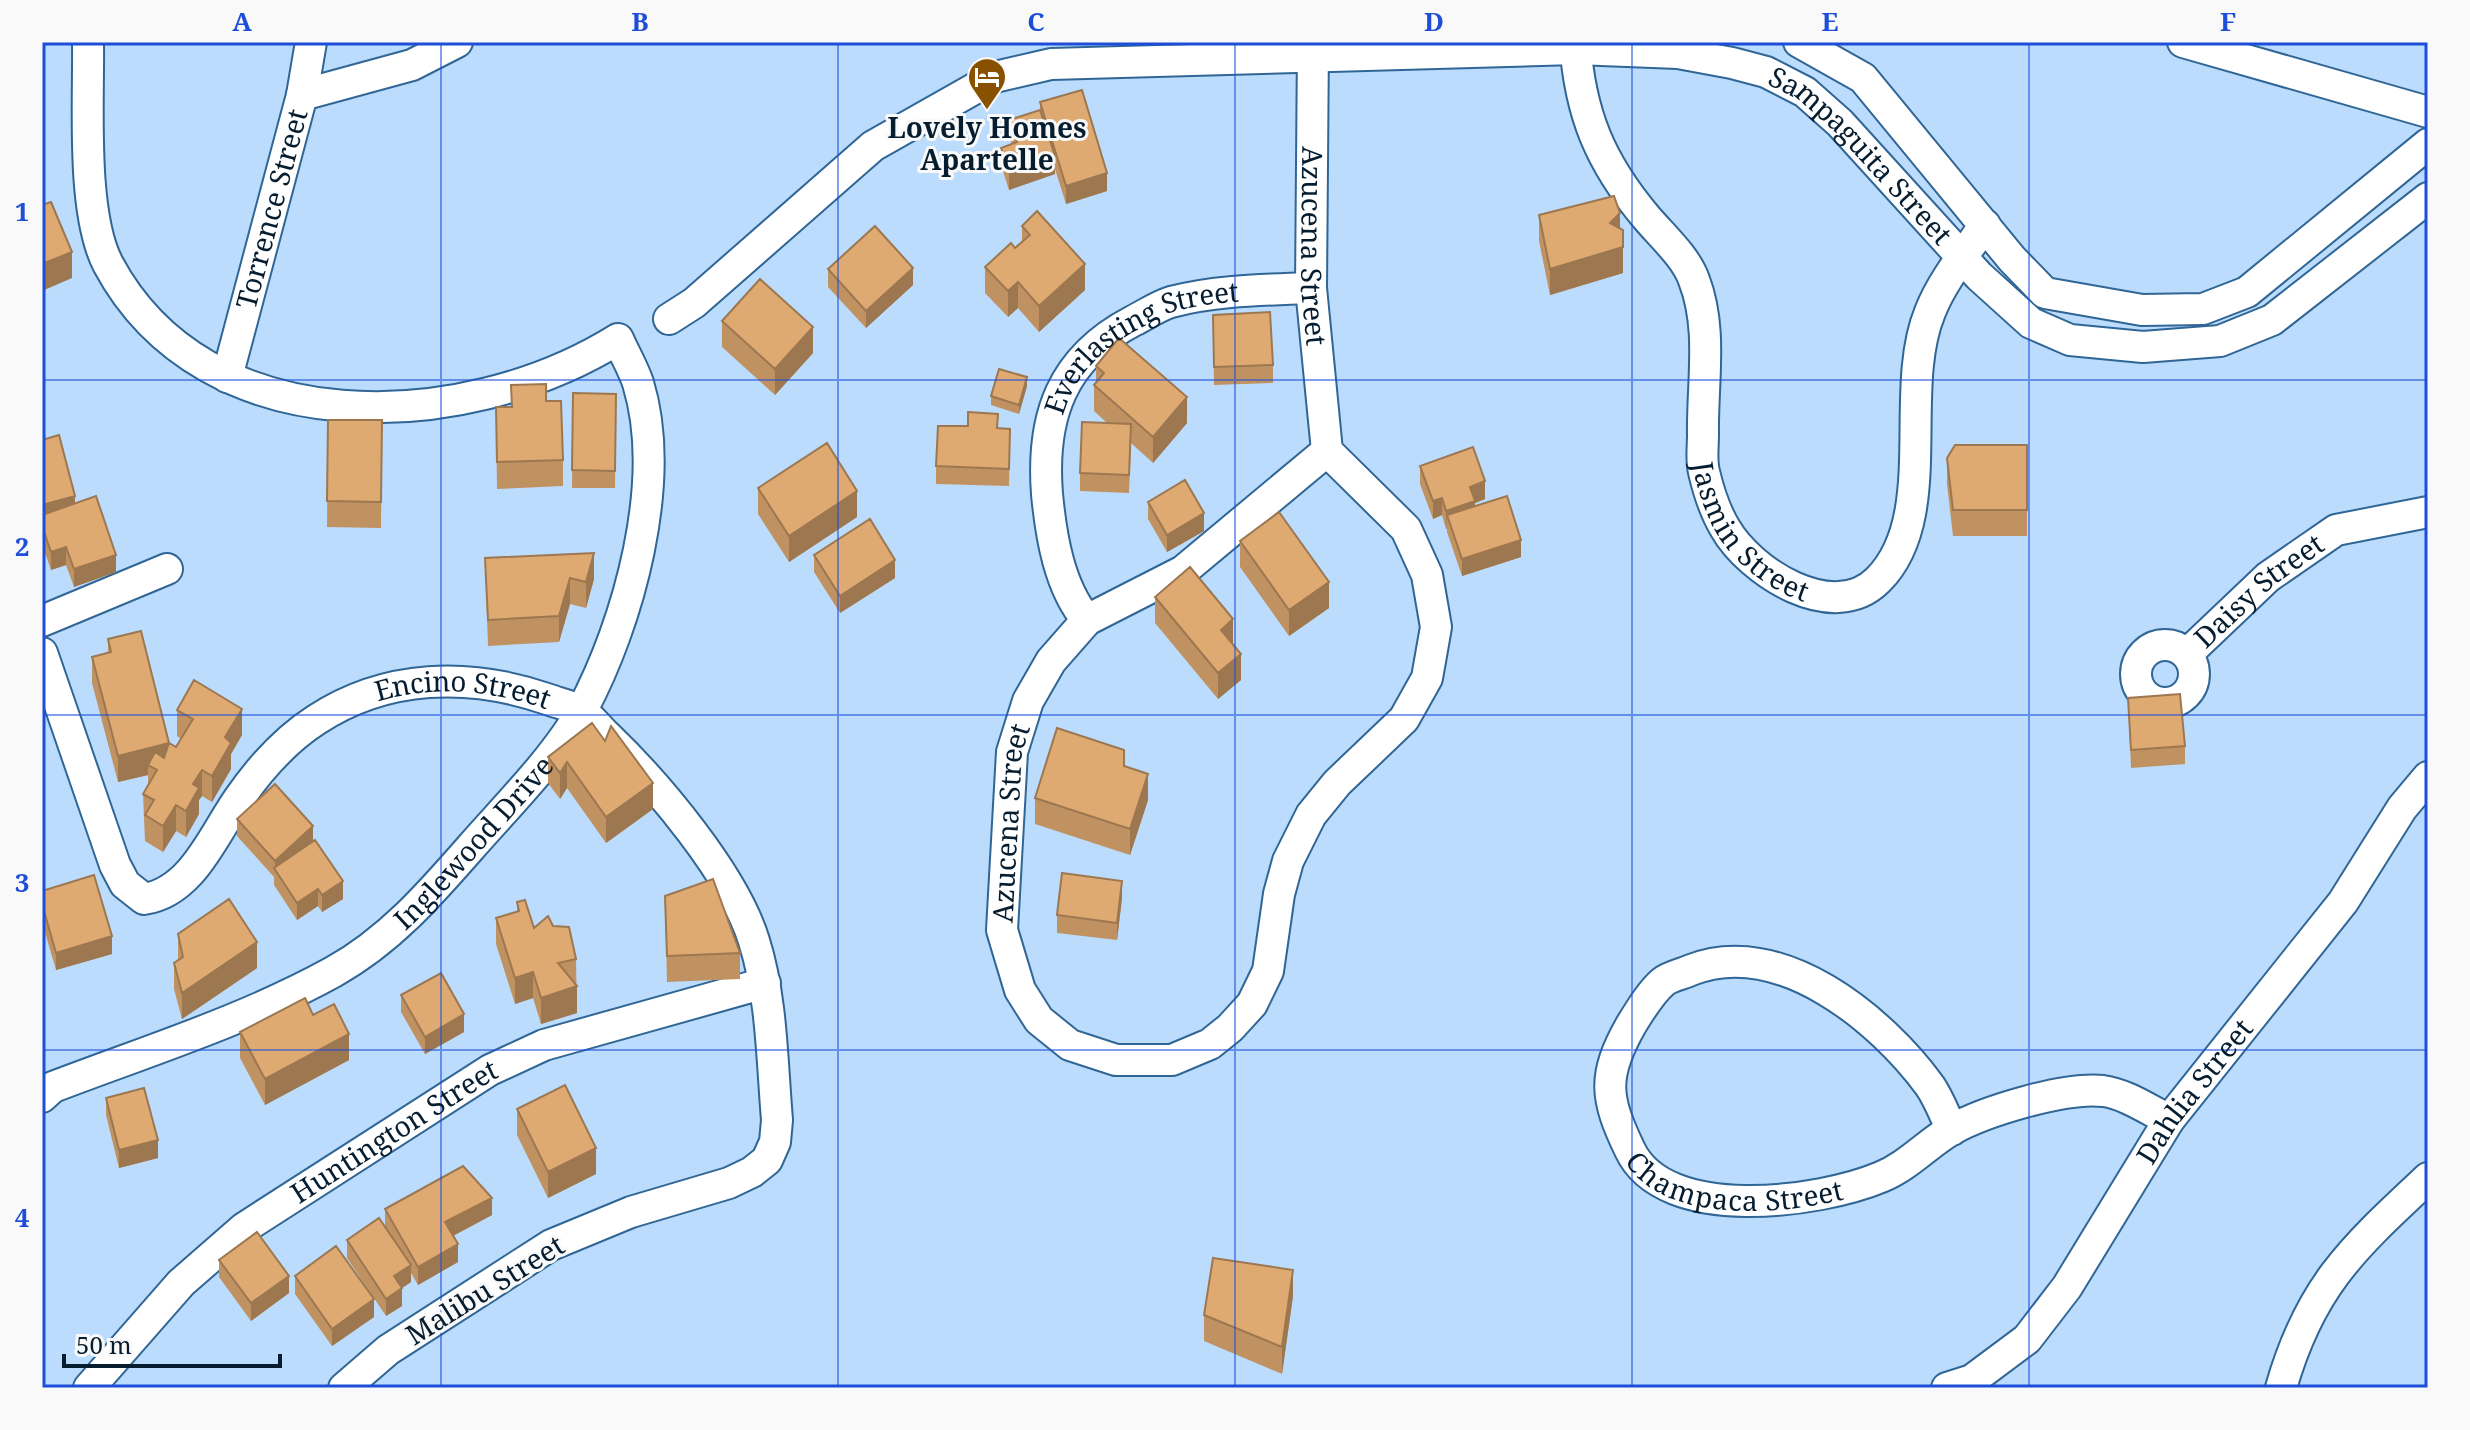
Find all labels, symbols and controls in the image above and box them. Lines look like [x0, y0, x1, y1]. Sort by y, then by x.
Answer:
text: A [232, 3, 252, 39]
text: B [631, 3, 649, 39]
text: C [1027, 3, 1045, 39]
text: D [1424, 3, 1444, 39]
text: E [1822, 3, 1839, 39]
text: F [2220, 3, 2236, 39]
hotel icon: Lovely Homes Apartelle [966, 56, 1008, 111]
street label: Sampaguita Street [1763, 57, 1961, 252]
street label: Torrence Street [226, 104, 316, 313]
place label: Lovely Homes Apartelle [887, 108, 1087, 178]
street label: Azucena Street [1293, 146, 1337, 348]
text: 1 [15, 193, 29, 229]
street label: Everlasting Street [1034, 271, 1240, 419]
street label: Jasmin Street [1684, 458, 1815, 610]
street label: Daisy Street [2185, 524, 2331, 656]
text: 2 [15, 528, 29, 564]
street label: Encino Street [370, 661, 556, 717]
street label: Azucena Street [982, 718, 1038, 924]
street label: Inglewood Drive [385, 747, 561, 937]
text: 3 [15, 864, 29, 900]
street label: Dahlia Street [2127, 1010, 2261, 1171]
street label: Huntington Street [283, 1049, 503, 1211]
street label: Champaca Street [1618, 1143, 1847, 1219]
text: 4 [15, 1199, 30, 1235]
street label: Malibu Street [398, 1225, 571, 1353]
scale bar [64, 1318, 280, 1368]
text: 50 m [76, 1328, 132, 1361]

